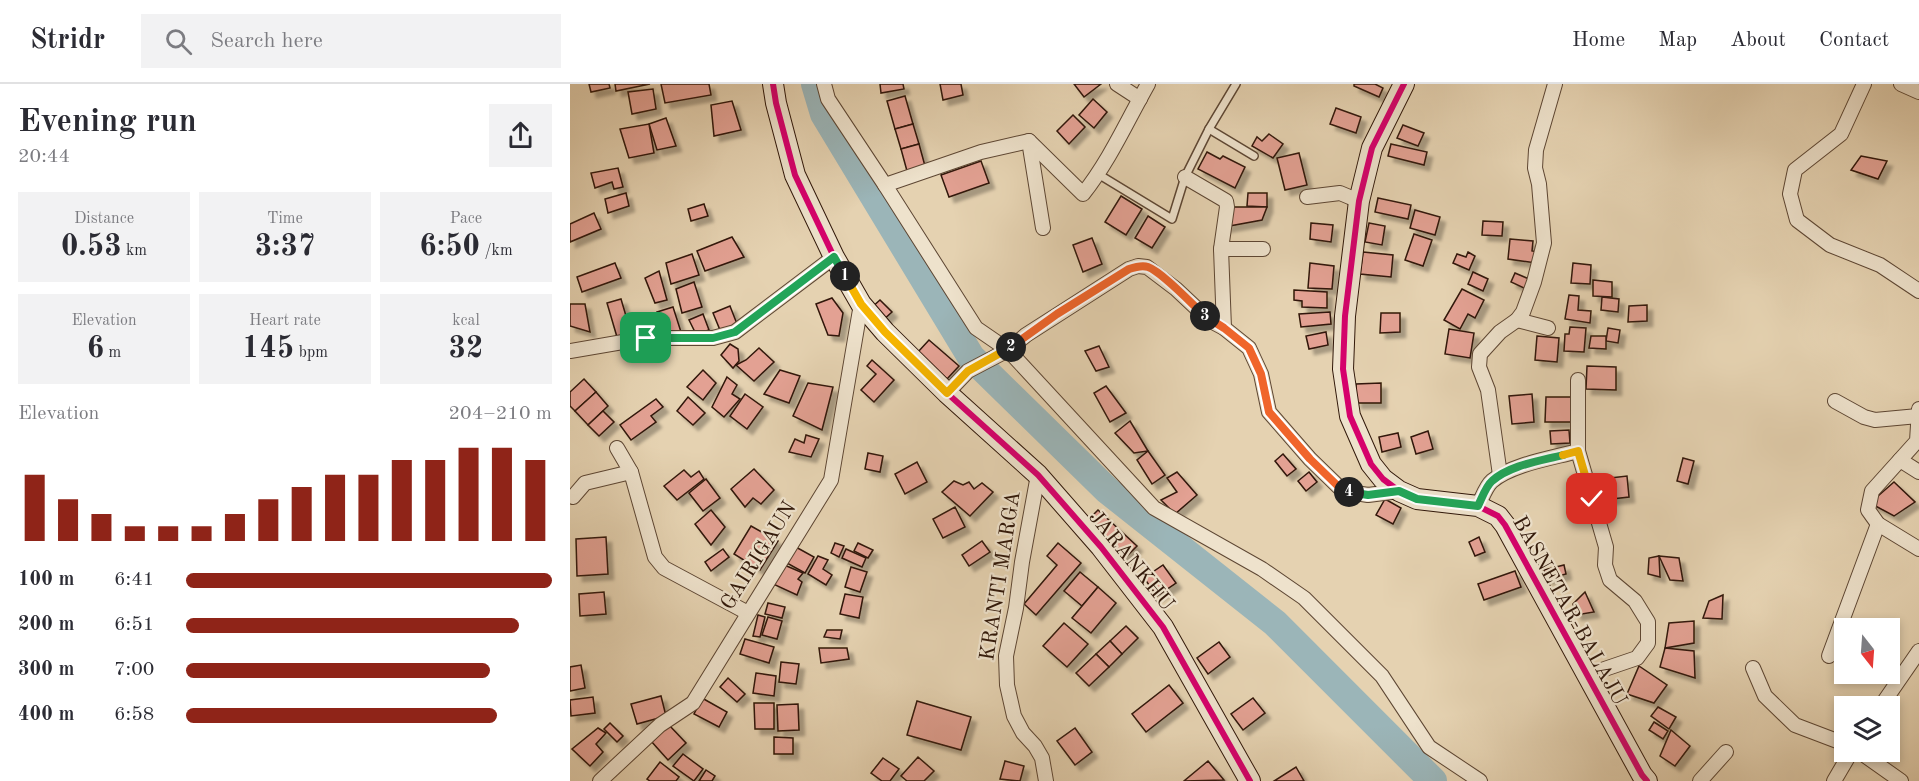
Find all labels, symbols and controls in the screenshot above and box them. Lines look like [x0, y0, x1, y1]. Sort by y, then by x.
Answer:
search box [141, 14, 561, 68]
icon: search [162, 25, 195, 58]
text: Stridr [30, 27, 105, 55]
text: Search here [210, 30, 323, 52]
text: Home [1572, 30, 1625, 51]
text: Map [1658, 30, 1697, 51]
text: About [1730, 30, 1786, 51]
text: Contact [1819, 30, 1889, 51]
button: share [489, 104, 552, 167]
text: Evening run [18, 106, 197, 139]
text: 20:44 [18, 147, 70, 167]
text: Distance [74, 211, 134, 227]
text: Time [267, 211, 303, 227]
text: Pace [450, 211, 482, 227]
text: 0.53 [61, 232, 122, 262]
text: 3:37 [255, 232, 315, 262]
text: 6:50 [419, 232, 480, 262]
text: km [122, 243, 147, 259]
text: /km [480, 243, 513, 259]
pin: 1 [830, 261, 860, 291]
text: 1 [840, 268, 850, 284]
pin: 3 [1190, 301, 1220, 331]
text: 3 [1200, 308, 1210, 324]
pin [620, 312, 671, 363]
text: Elevation [71, 313, 137, 329]
text: Heart rate [249, 313, 321, 329]
text: kcal [452, 313, 480, 329]
icon: arrive [629, 321, 662, 354]
pin: 2 [996, 332, 1026, 362]
text: 6 [87, 334, 104, 364]
text: 145 [242, 334, 294, 364]
text: 32 [449, 334, 483, 364]
text: 2 [1006, 339, 1016, 355]
text: m [104, 345, 121, 361]
text: bpm [294, 345, 328, 361]
text: Elevation [18, 404, 99, 424]
text: 204–210 m [449, 404, 552, 424]
pin [1566, 473, 1617, 524]
pin: 4 [1334, 477, 1364, 507]
icon: check [1575, 482, 1608, 515]
text: 4 [1344, 484, 1354, 500]
street label: KRANTI MARGA [977, 490, 1025, 662]
street label: GAIRIGAUN [717, 498, 801, 614]
street label: JARANKHU [1084, 507, 1178, 615]
street label: BASNETAR-BALAJU [1508, 513, 1630, 709]
text: 100 m [18, 570, 74, 590]
text: 6:41 [114, 570, 154, 590]
text: 200 m [18, 615, 74, 635]
text: 6:51 [114, 615, 154, 635]
north arrow [1834, 618, 1900, 684]
map controls [1834, 618, 1900, 762]
text: 300 m [18, 660, 74, 680]
text: 7:00 [114, 660, 154, 680]
button: layers [1834, 696, 1900, 762]
text: 400 m [18, 705, 74, 725]
text: 6:58 [114, 705, 154, 725]

